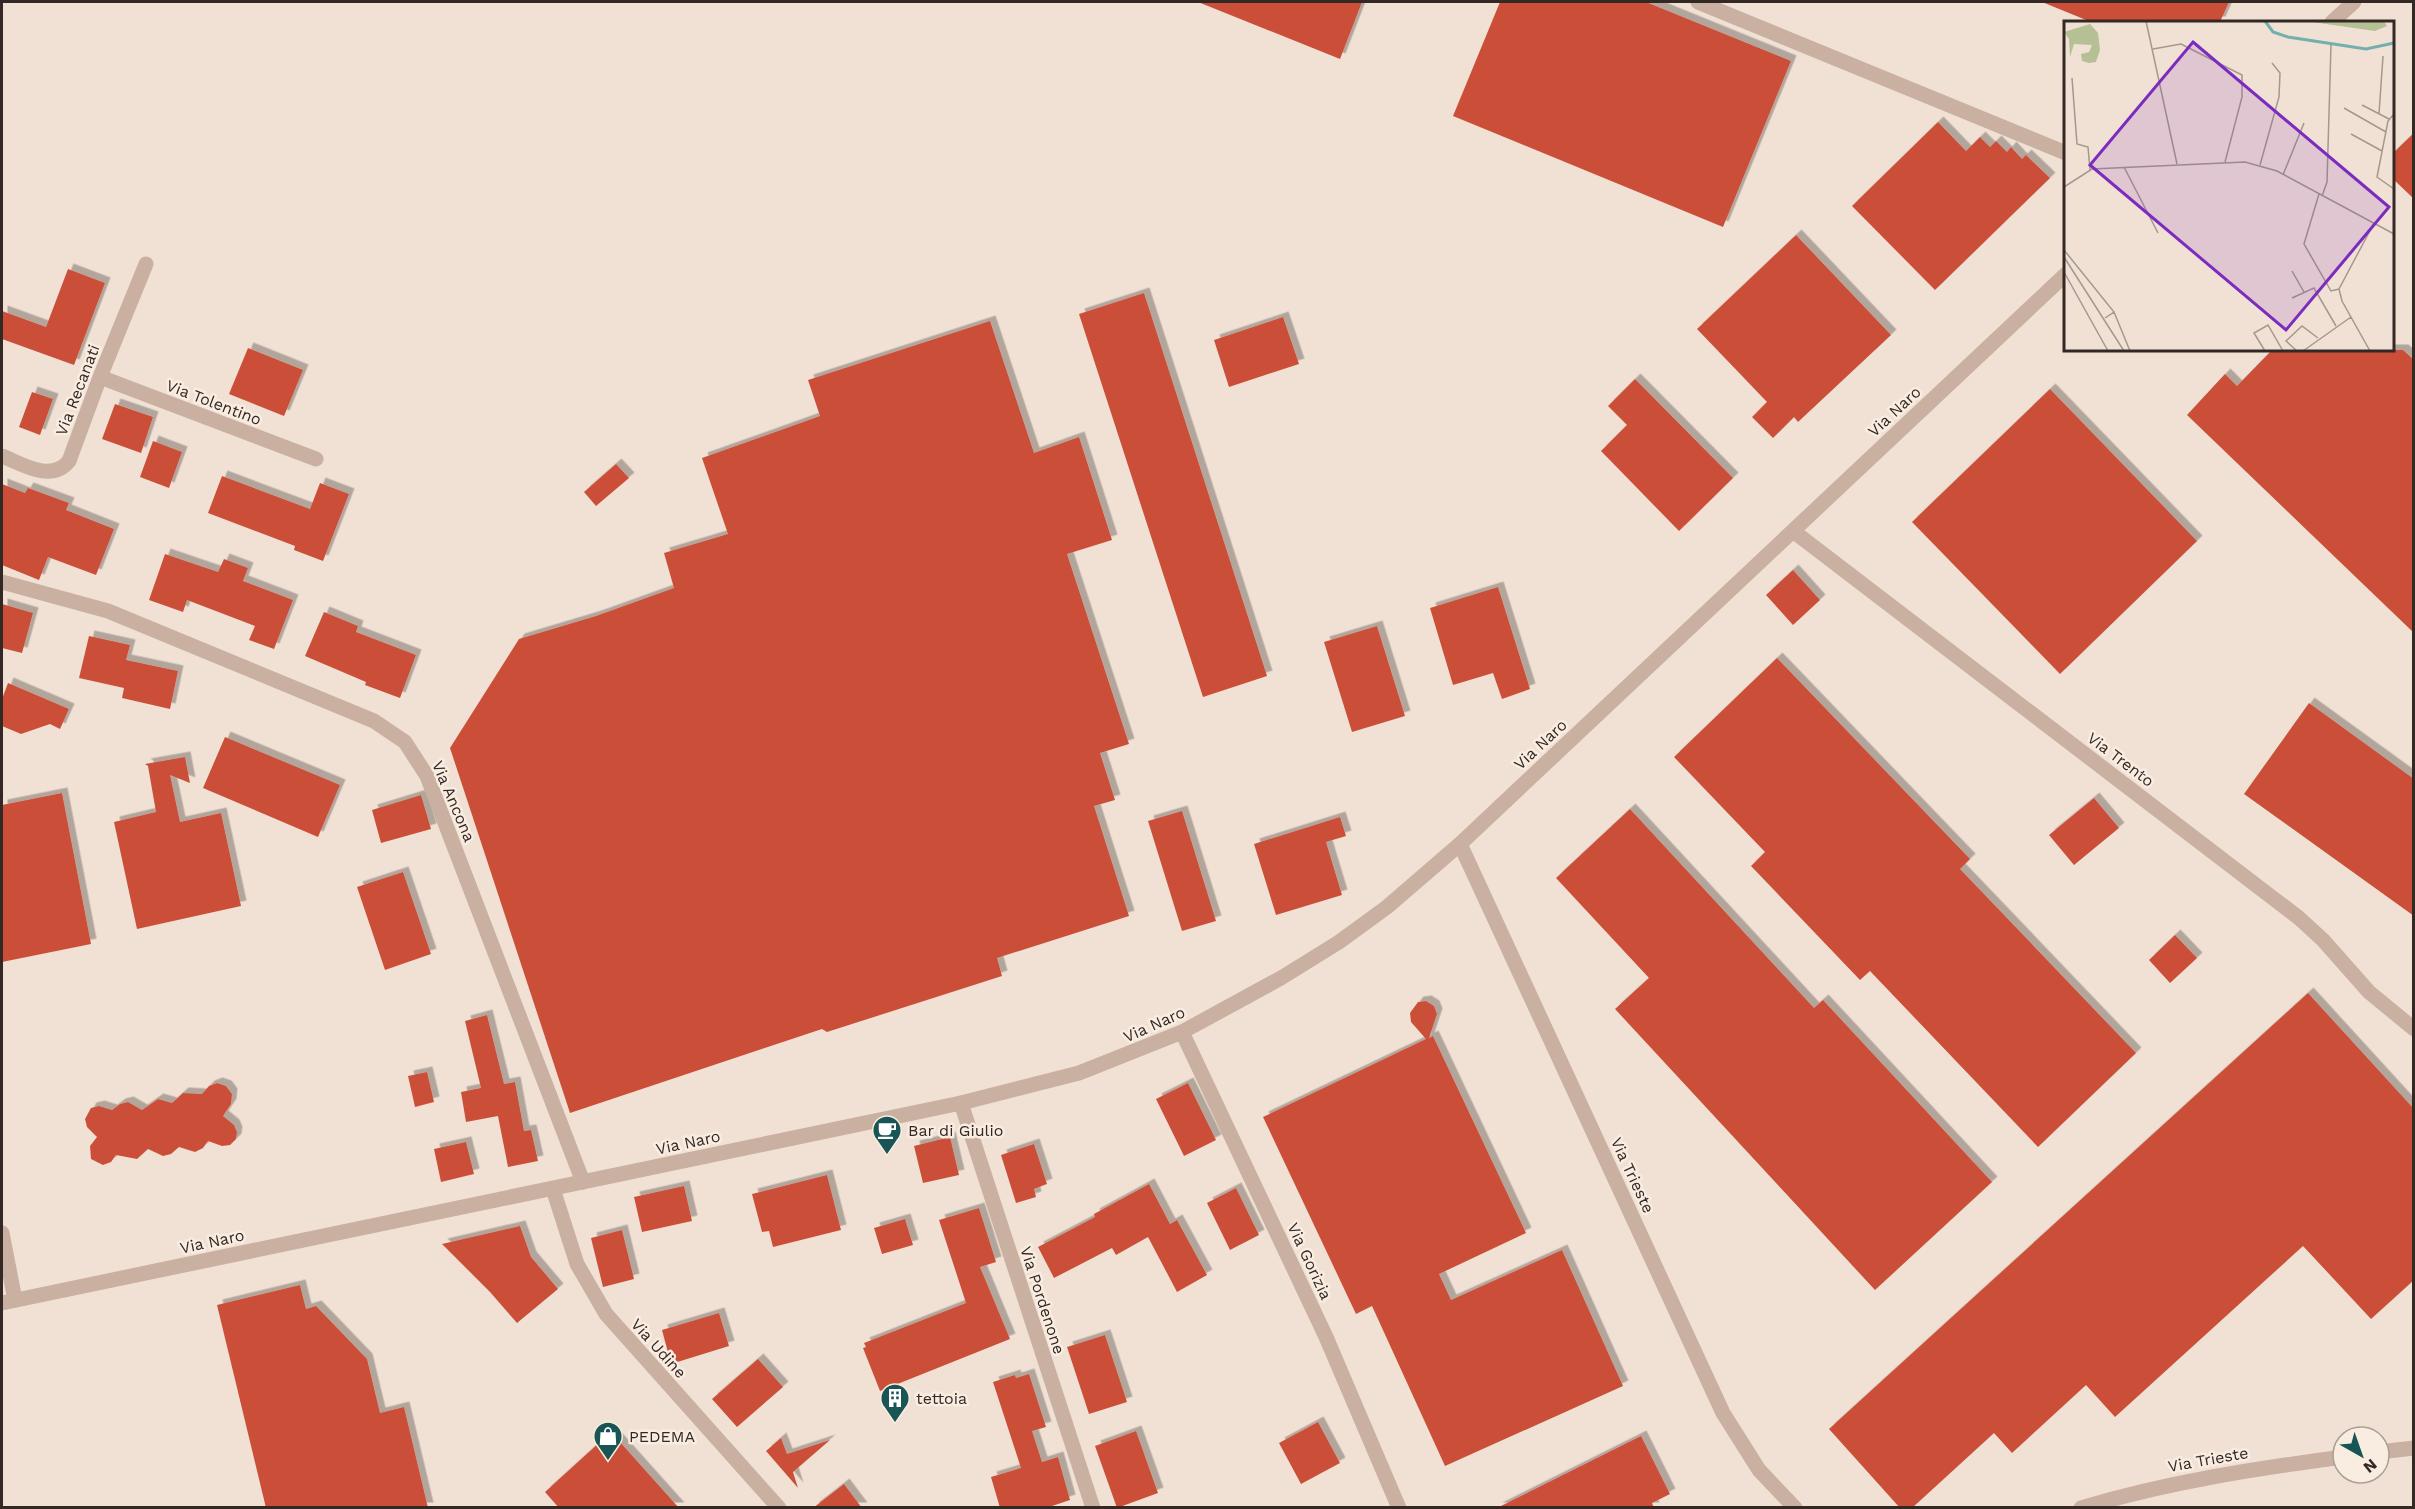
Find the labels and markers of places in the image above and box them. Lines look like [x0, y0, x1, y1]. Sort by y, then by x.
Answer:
cafe icon: Bar di Giulio [871, 1114, 903, 1156]
place label: Bar di Giulio [908, 1121, 1003, 1140]
building icon: tettoia [879, 1382, 911, 1424]
place label: tettoia [916, 1389, 967, 1408]
shop icon: PEDEMA [592, 1420, 624, 1462]
place label: PEDEMA [629, 1427, 695, 1446]

